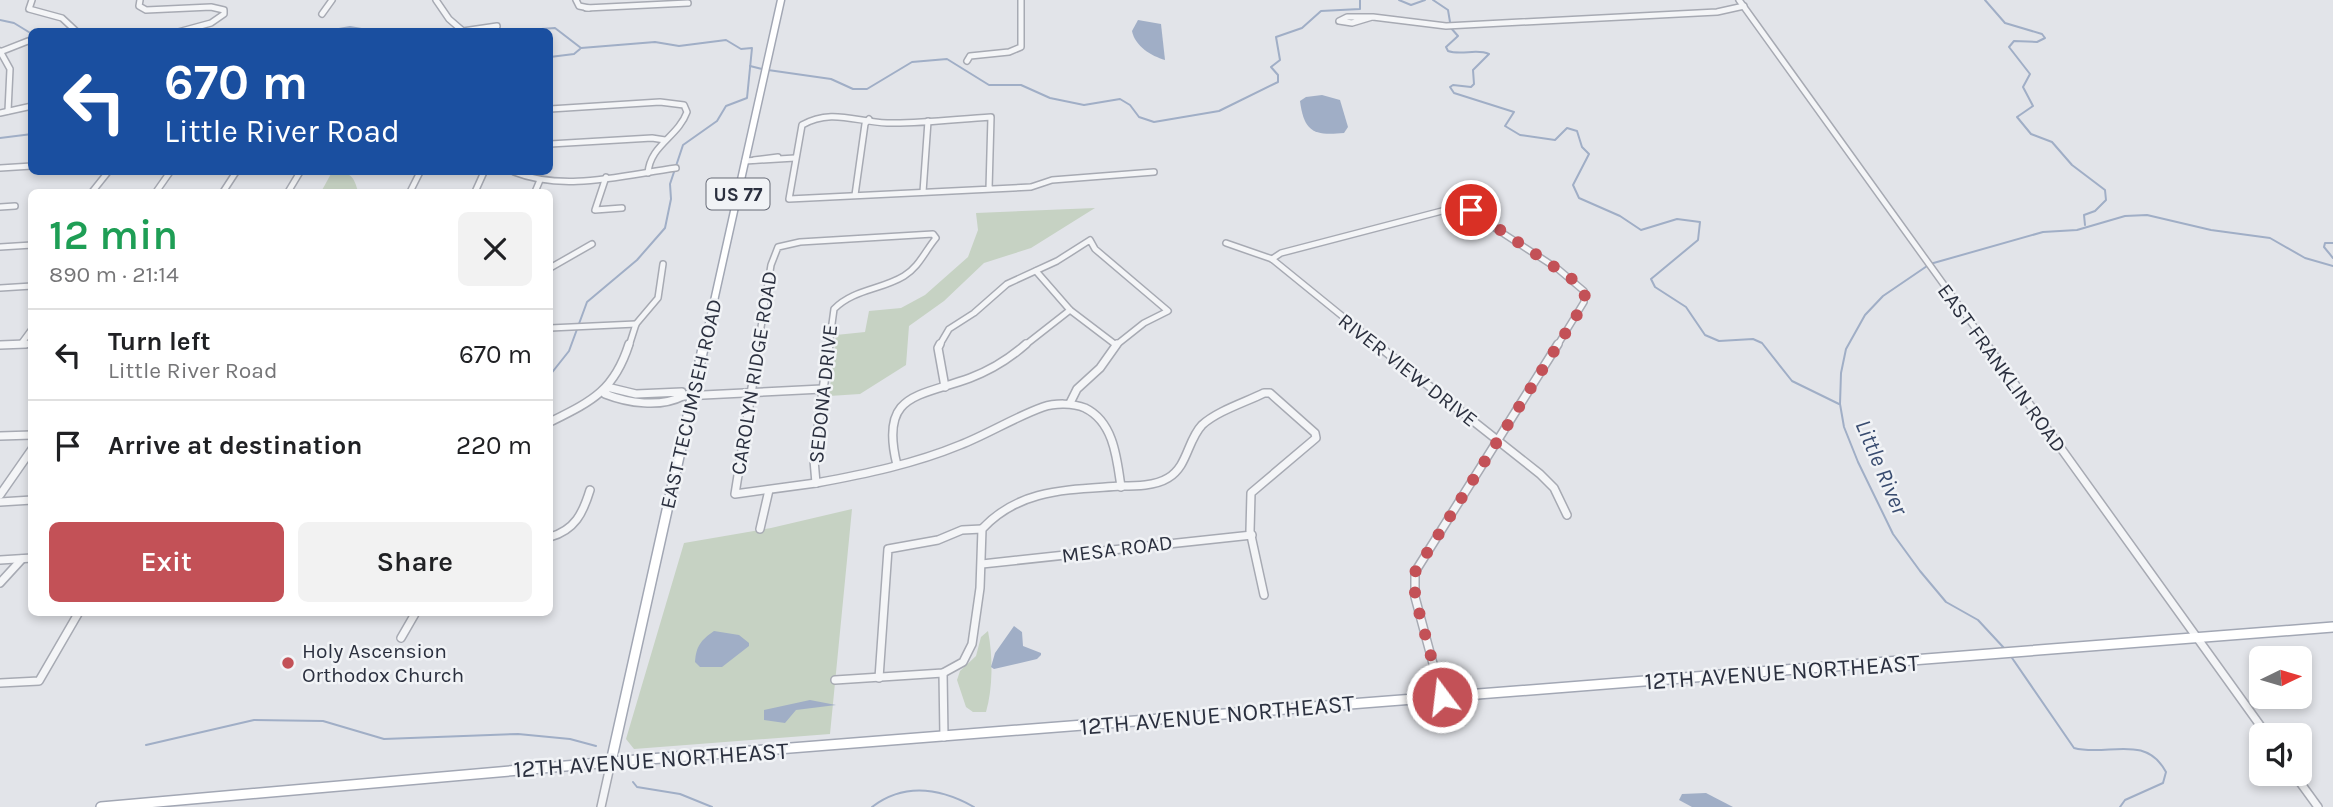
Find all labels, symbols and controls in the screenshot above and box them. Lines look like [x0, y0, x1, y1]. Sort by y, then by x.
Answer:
text: 670 m [164, 54, 308, 111]
icon: left [49, 56, 140, 147]
text: Little River Road [164, 113, 400, 150]
road number: US 77 [706, 178, 770, 210]
pin [1441, 180, 1501, 240]
icon: arrive [1452, 191, 1490, 229]
text: 12 min [49, 210, 178, 260]
button: close [458, 212, 532, 286]
text: 890 m · 21:14 [49, 261, 179, 288]
street label: CAROLYN RIDGE ROAD [726, 269, 782, 477]
street label: EAST FRANKLIN ROAD [1933, 279, 2071, 457]
street label: EAST TECUMSEH ROAD [655, 297, 727, 511]
street label: RIVER VIEW DRIVE [1334, 308, 1482, 432]
street label: SEDONA DRIVE [804, 323, 842, 465]
text: Turn left [108, 326, 210, 357]
icon: left [49, 336, 87, 374]
text: 670 m [459, 339, 532, 370]
text: Little River Road [108, 357, 278, 384]
water label: Little River [1849, 416, 1914, 520]
icon: arrive [49, 427, 87, 465]
text: Arrive at destination [108, 430, 362, 461]
text: 220 m [456, 430, 532, 461]
button: Exit [49, 522, 284, 602]
button: Share [298, 522, 532, 602]
street label: MESA ROAD [1060, 530, 1174, 568]
place label: Holy Ascension Orthodox Church [302, 639, 464, 687]
north arrow [2249, 646, 2312, 709]
map controls [2249, 646, 2312, 786]
street label: 12TH AVENUE NORTHEAST [1644, 648, 1920, 696]
marker: Holy Ascension Orthodox Church [280, 655, 296, 671]
position arrow [1405, 660, 1479, 734]
street label: 12TH AVENUE NORTHEAST [1079, 689, 1355, 741]
button: sound [2249, 723, 2312, 786]
street label: 12TH AVENUE NORTHEAST [513, 736, 789, 784]

